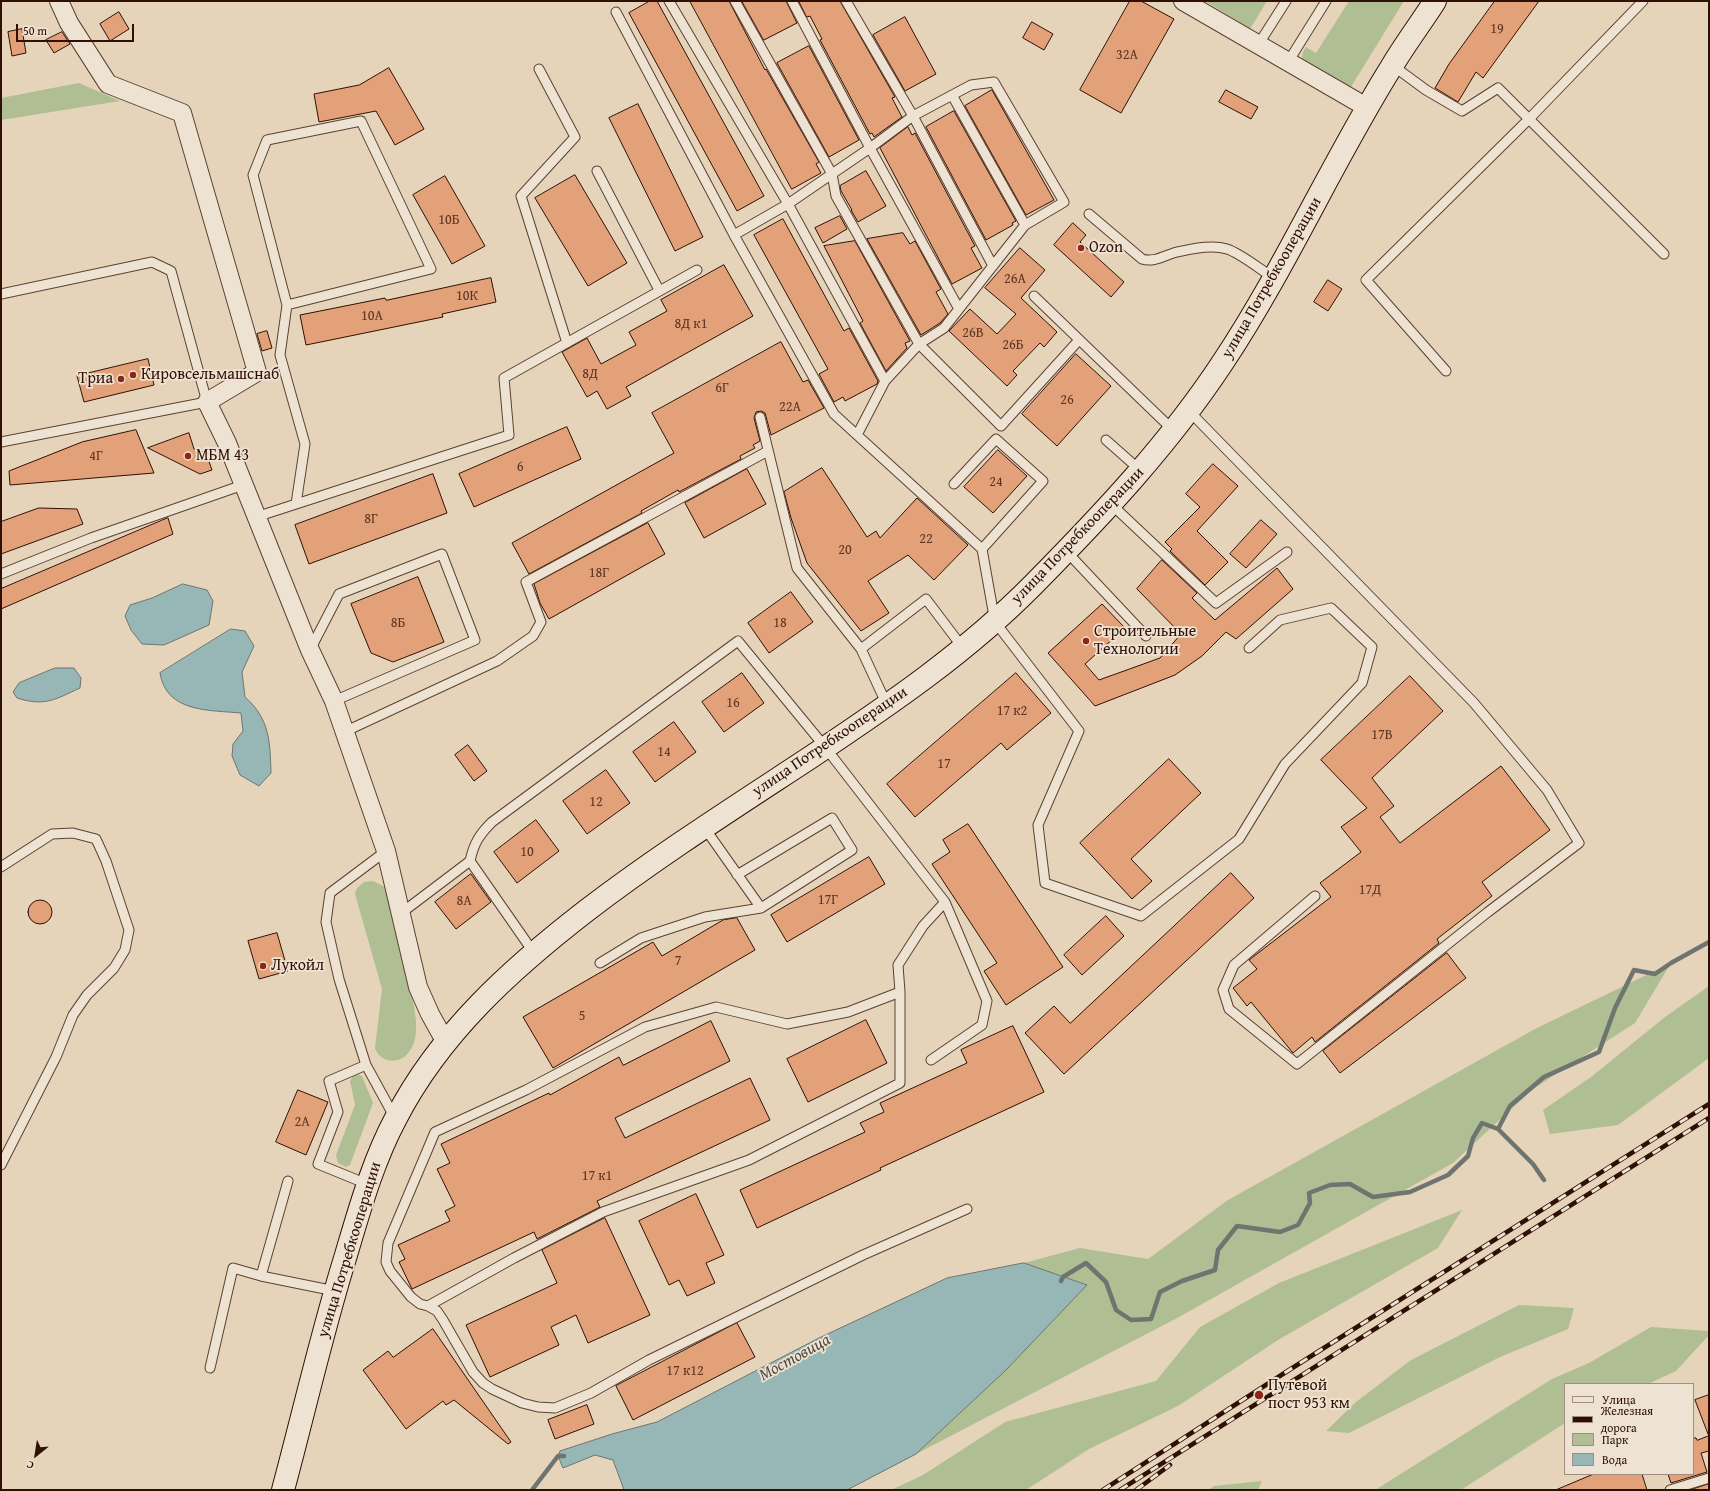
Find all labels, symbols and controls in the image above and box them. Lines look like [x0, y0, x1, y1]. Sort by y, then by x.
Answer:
scale bar [18, 16, 136, 42]
house number: 19 [1490, 21, 1504, 37]
text: 50 m [23, 22, 47, 39]
house number: 32А [1116, 47, 1138, 63]
street label: улица Потребкооперации [1218, 194, 1326, 362]
house number: 10Б [438, 212, 460, 228]
place label: Ozon [1089, 238, 1123, 258]
marker: Ozon [1076, 243, 1086, 253]
house number: 26А [1004, 271, 1026, 287]
house number: 10К [456, 288, 478, 304]
house number: 10А [361, 308, 383, 324]
house number: 8Д к1 [675, 316, 707, 332]
house number: 26В [962, 325, 984, 341]
house number: 26Б [1002, 337, 1024, 353]
place label: Кировсельмашснаб [141, 365, 279, 385]
house number: 8Д [582, 366, 598, 382]
place label: Триа [78, 369, 113, 389]
marker: Кировсельмашснаб [128, 370, 138, 380]
marker: Триа [116, 374, 126, 384]
house number: 6Г [715, 380, 729, 396]
house number: 26 [1060, 392, 1074, 408]
house number: 22А [779, 399, 801, 415]
place label: МБМ 43 [196, 446, 249, 466]
house number: 4Г [89, 448, 103, 464]
marker: МБМ 43 [183, 451, 193, 461]
house number: 6 [517, 459, 523, 475]
street label: улица Потребкооперации [1008, 464, 1148, 608]
house number: 24 [989, 474, 1003, 490]
house number: 8Г [364, 511, 378, 527]
house number: 22 [919, 531, 933, 547]
house number: 20 [838, 542, 852, 558]
house number: 18Г [589, 565, 609, 581]
house number: 8Б [391, 615, 405, 631]
house number: 18 [773, 615, 787, 631]
place label: Строительные Технологии [1094, 622, 1196, 660]
marker: Строительные Технологии [1081, 636, 1091, 646]
street label: улица Потребкооперации [749, 683, 911, 801]
house number: 16 [726, 695, 740, 711]
house number: 17 к2 [997, 703, 1027, 719]
house number: 17В [1371, 727, 1393, 743]
house number: 14 [657, 744, 671, 760]
house number: 17 [937, 756, 951, 772]
house number: 12 [589, 794, 603, 810]
house number: 10 [520, 844, 534, 860]
house number: 17Д [1359, 882, 1381, 898]
house number: 17Г [818, 892, 838, 908]
house number: 8А [456, 893, 472, 909]
house number: 7 [675, 953, 681, 969]
place label: Лукойл [271, 956, 324, 976]
marker: Лукойл [258, 961, 268, 971]
house number: 5 [579, 1008, 585, 1024]
house number: 2А [294, 1114, 310, 1130]
street label: улица Потребкооперации [314, 1160, 386, 1340]
house number: 17 к1 [582, 1168, 612, 1184]
water label: Мостовица [756, 1330, 834, 1386]
house number: 17 к12 [666, 1363, 704, 1379]
place label: Путевой пост 953 км [1268, 1376, 1350, 1414]
legend [1564, 1383, 1694, 1475]
marker: Путевой пост 953 км [1253, 1389, 1265, 1401]
text: Улица [1602, 1391, 1636, 1408]
text: Железная дорога [1601, 1402, 1653, 1436]
text: Парк [1602, 1431, 1628, 1448]
north arrow [16, 1435, 56, 1475]
text: Вода [1602, 1451, 1627, 1468]
text: С [23, 1457, 37, 1474]

